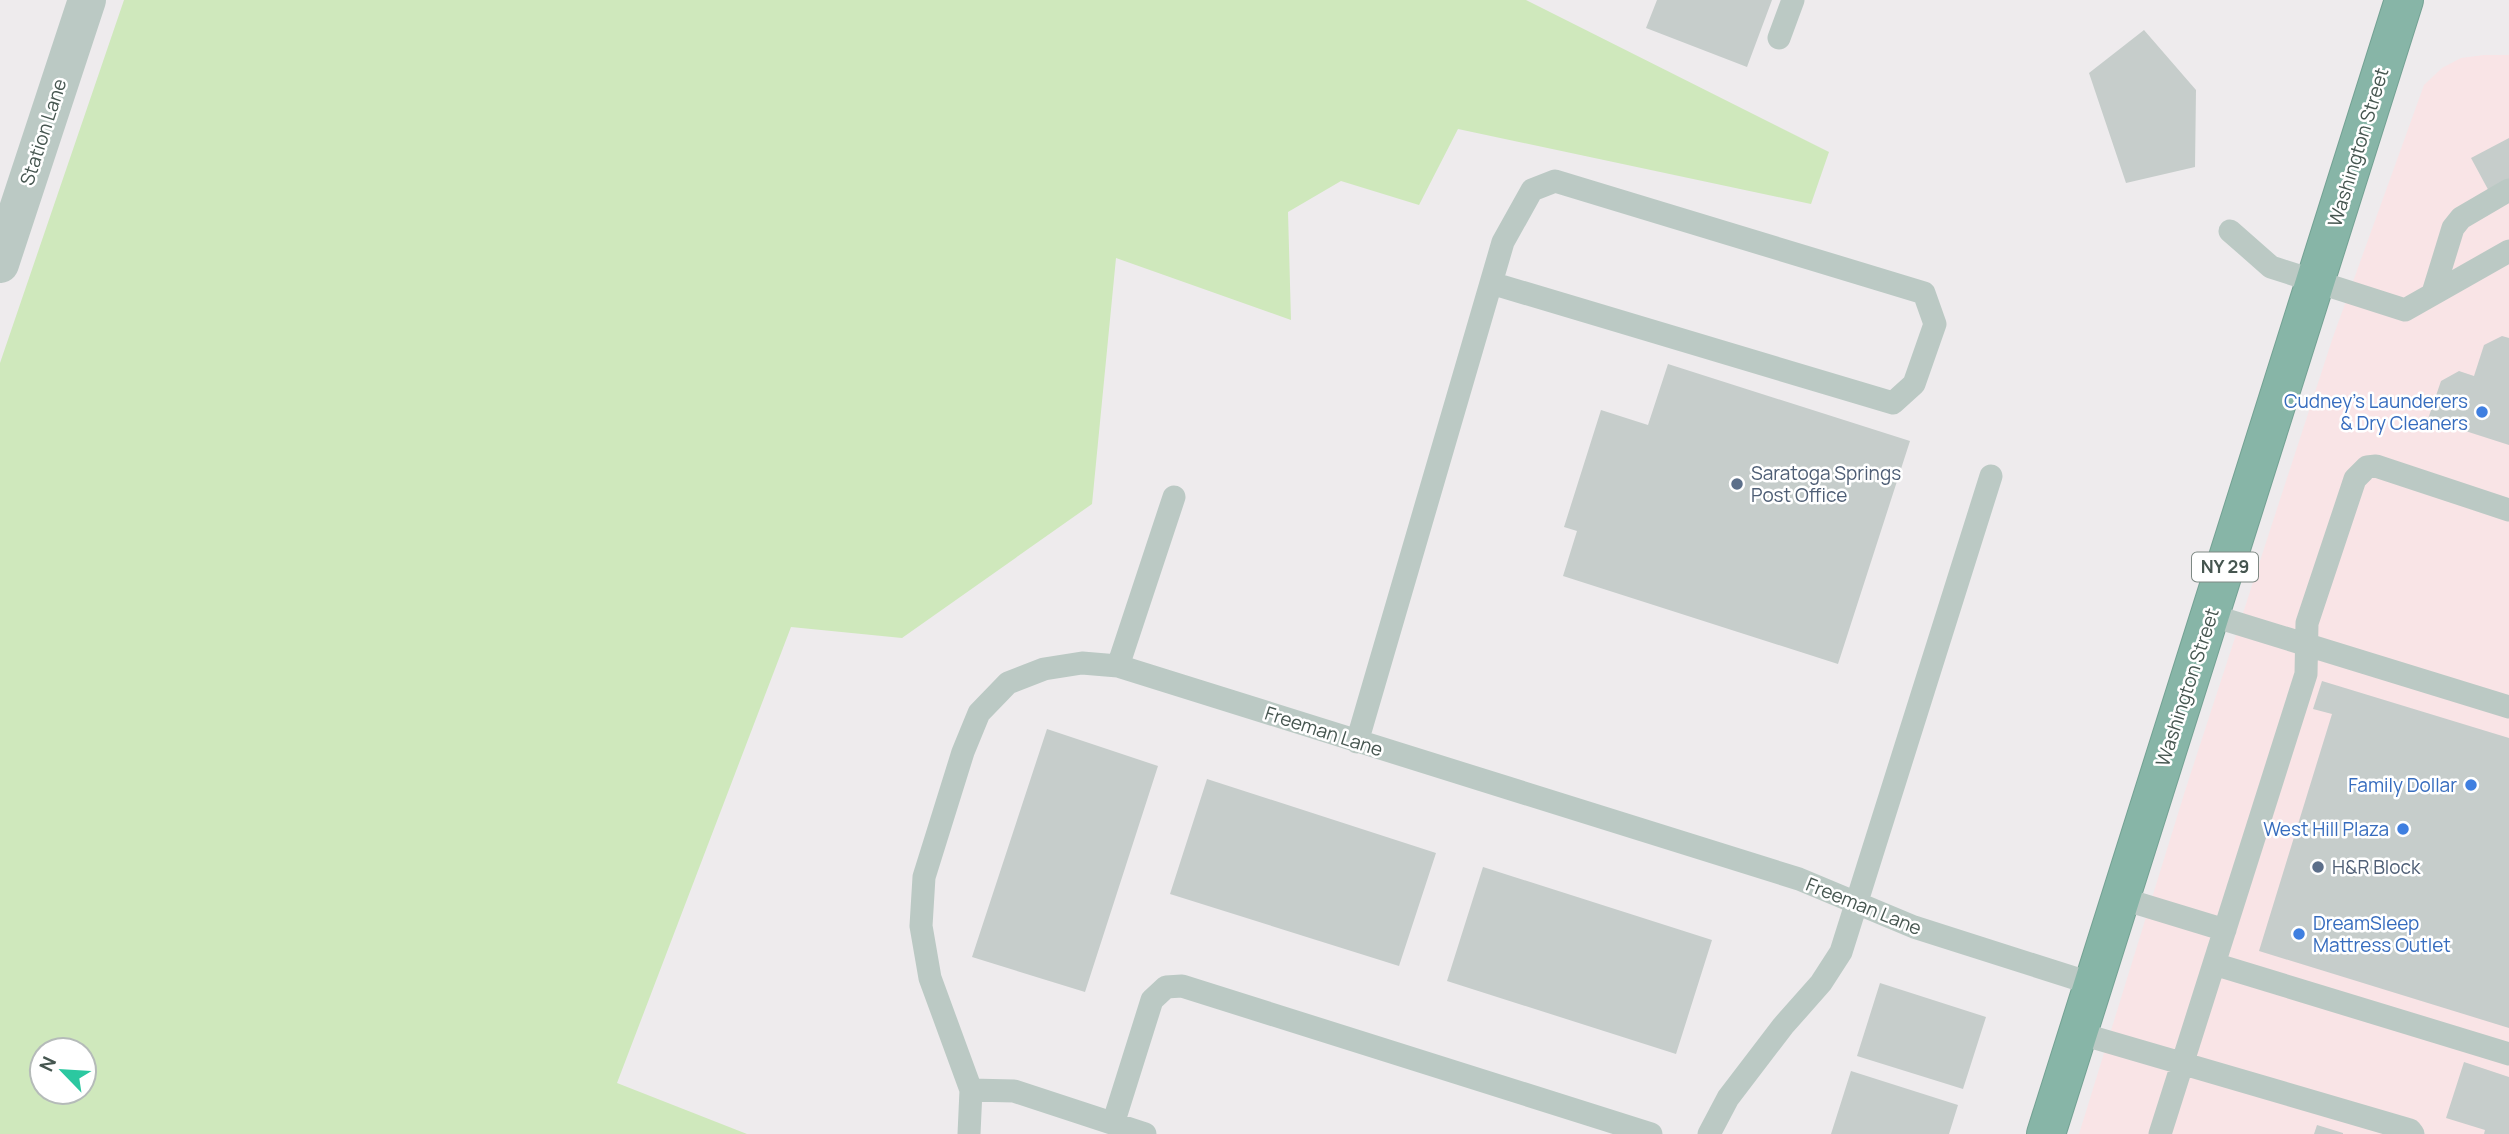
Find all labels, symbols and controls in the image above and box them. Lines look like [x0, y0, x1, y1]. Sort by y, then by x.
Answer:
street label: Washington Street [2321, 64, 2395, 230]
street label: Station Lane [14, 75, 72, 189]
place label: Cudney's Launderers & Dry Cleaners [2284, 388, 2468, 436]
marker: Cudney's Launderers & Dry Cleaners [2474, 404, 2490, 420]
place label: Saratoga Springs Post Office [1751, 460, 1901, 508]
marker: Saratoga Springs Post Office [1729, 476, 1745, 492]
road number: NY 29 [2192, 552, 2258, 582]
street label: Washington Street [2149, 604, 2225, 770]
street label: Freeman Lane [1262, 700, 1386, 762]
place label: Family Dollar [2348, 772, 2457, 798]
marker: Family Dollar [2463, 777, 2479, 793]
place label: West Hill Plaza [2263, 816, 2389, 842]
marker: West Hill Plaza [2395, 821, 2411, 837]
place label: H&R Block [2332, 854, 2421, 880]
marker: H&R Block [2310, 859, 2326, 875]
street label: Freeman Lane [1802, 871, 1926, 941]
place label: DreamSleep Mattress Outlet [2313, 910, 2451, 958]
marker: DreamSleep Mattress Outlet [2291, 926, 2307, 942]
north arrow [28, 1036, 98, 1106]
text: N [33, 1052, 62, 1075]

